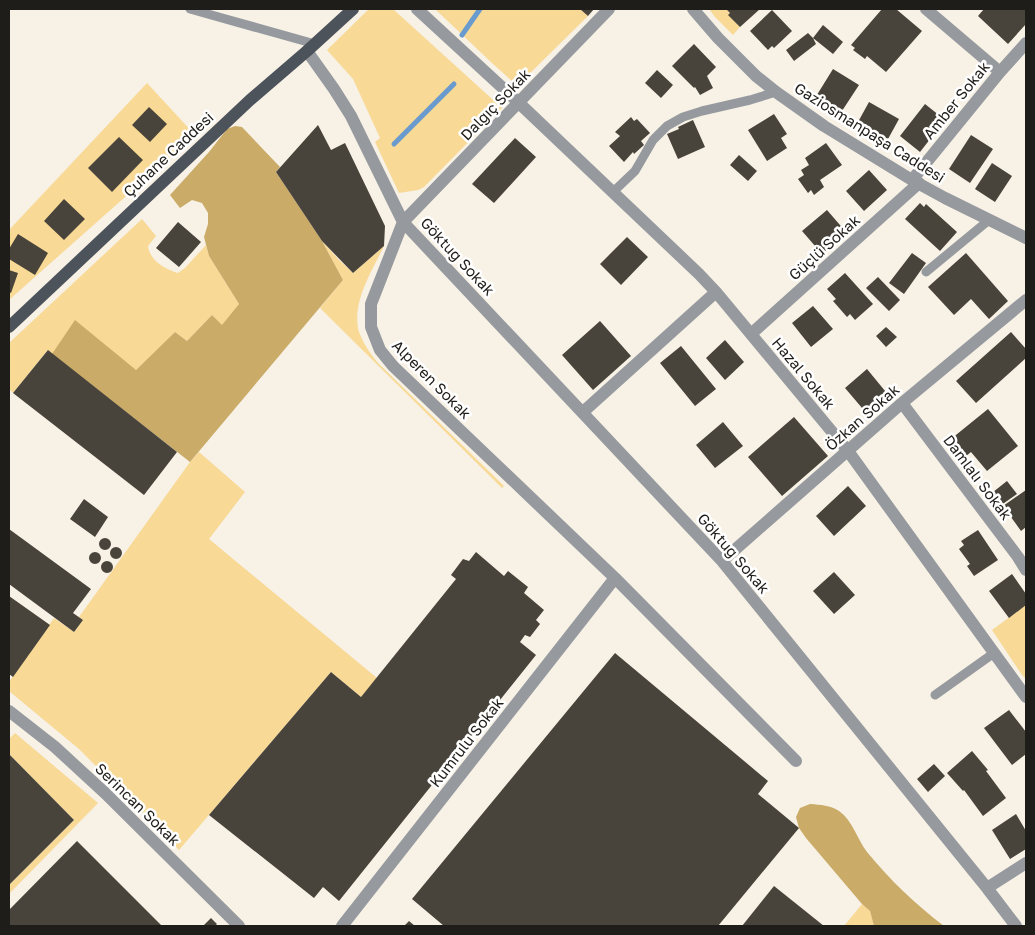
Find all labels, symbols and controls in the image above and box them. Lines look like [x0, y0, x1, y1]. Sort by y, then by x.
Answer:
street label: Amber Sokak [919, 57, 993, 142]
street label: Dalgıç Sokak [456, 64, 534, 144]
street label: Gaziosmanpaşa Caddesi [791, 78, 949, 186]
street label: Çuhane Caddesi [119, 108, 217, 200]
street label: Güçlü Sokak [785, 210, 864, 284]
street label: Göktuğ Sokak [417, 213, 499, 299]
street label: Hazal Sokak [769, 333, 840, 413]
street label: Alperen Sokak [389, 336, 475, 422]
street label: Özkan Sokak [821, 380, 903, 454]
street label: Damlalı Sokak [940, 431, 1016, 524]
street label: Göktuğ Sokak [694, 509, 774, 597]
street label: Kumrulu Sokak [425, 693, 507, 790]
street label: Serincan Sokak [92, 759, 185, 849]

